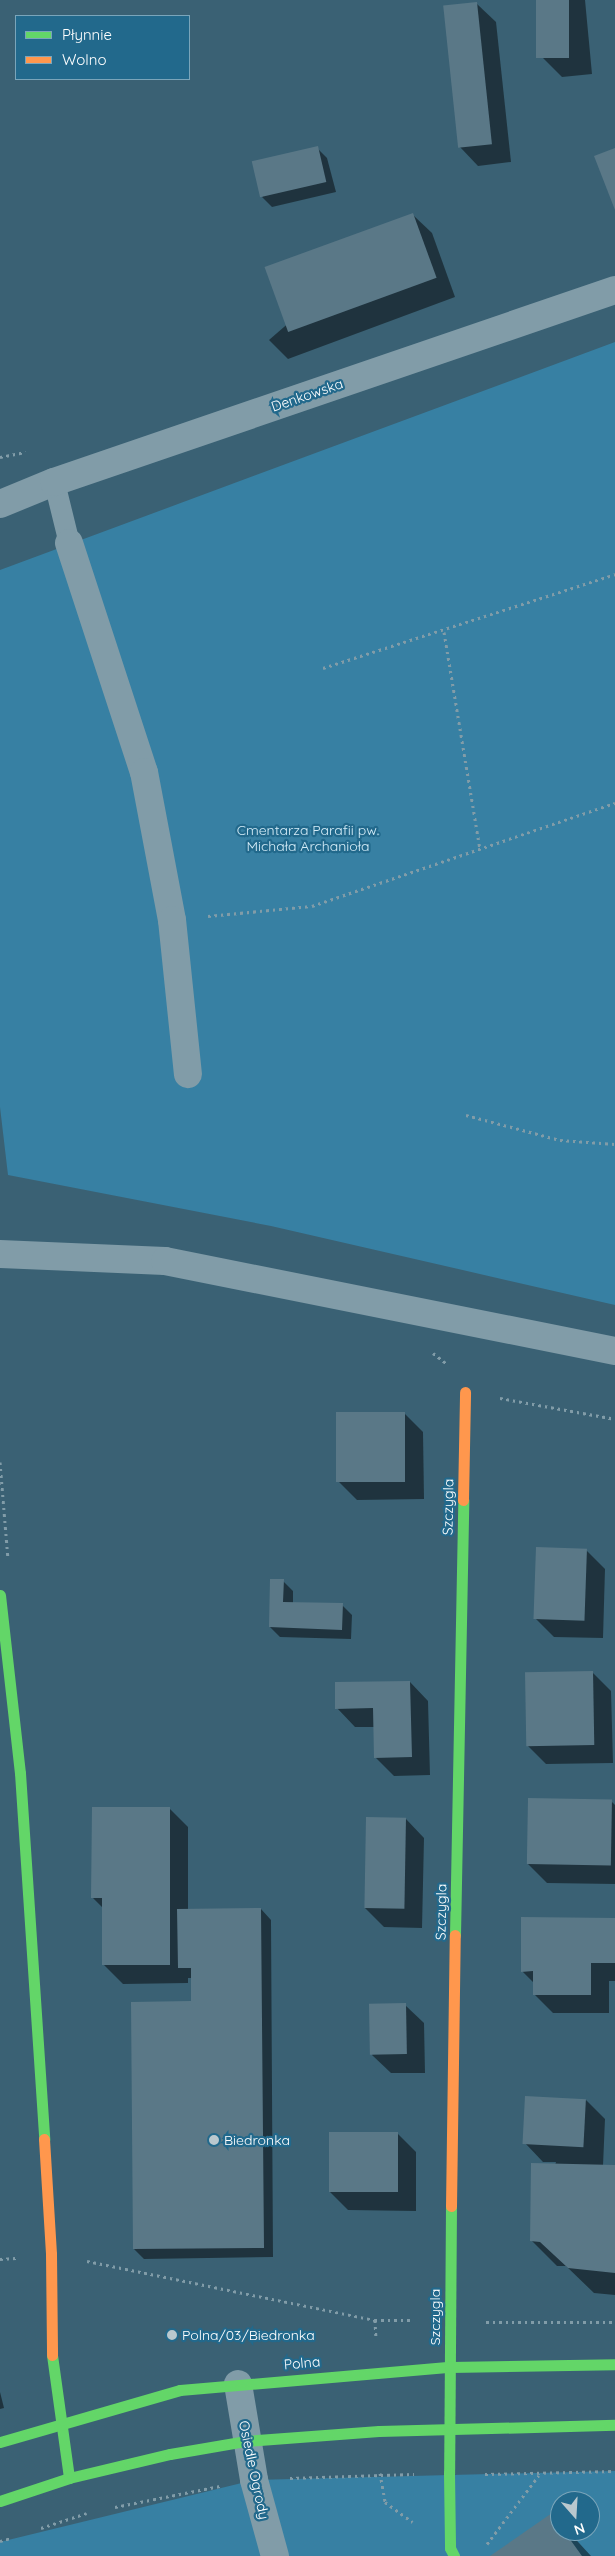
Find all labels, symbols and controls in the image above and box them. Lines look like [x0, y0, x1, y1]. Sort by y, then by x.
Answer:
legend [15, 15, 190, 80]
text: Płynnie [62, 25, 112, 44]
text: Wolno [62, 50, 107, 69]
street label: Denkowska [269, 375, 345, 415]
park label: Cmentarza Parafii pw. Michała Archanioła [237, 822, 379, 854]
street label: Szczygla [439, 1479, 457, 1535]
street label: Szczygla [432, 1884, 450, 1940]
place label: Biedronka [224, 2132, 290, 2148]
marker: Biedronka [208, 2134, 220, 2146]
street label: Szczygla [427, 2289, 443, 2345]
place label: Polna/03/Biedronka [182, 2327, 315, 2343]
marker: Polna/03/Biedronka [166, 2329, 178, 2341]
street label: Polna [283, 2353, 321, 2373]
street label: Osiedle Ogrody [235, 2419, 273, 2521]
north arrow [550, 2491, 600, 2541]
text: N [572, 2519, 587, 2539]

